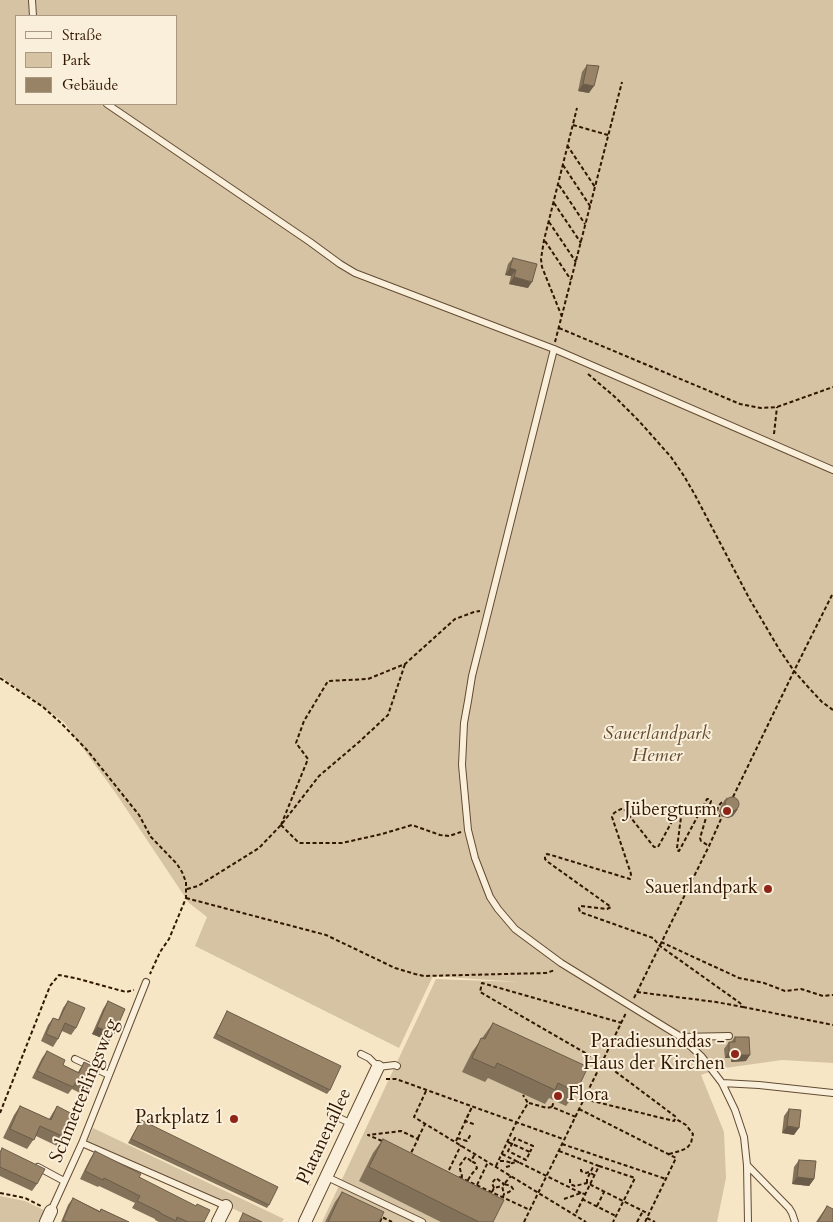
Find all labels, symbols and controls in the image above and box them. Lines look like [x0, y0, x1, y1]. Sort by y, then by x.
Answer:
legend [15, 15, 178, 105]
text: Straße [62, 25, 102, 45]
text: Park [62, 50, 91, 70]
text: Gebäude [62, 75, 118, 95]
park label: Sauerlandpark Hemer [603, 724, 711, 768]
place label: Jübergturm [624, 800, 717, 822]
marker: Jübergturm [721, 805, 733, 817]
place label: Sauerlandpark [645, 878, 758, 900]
marker: Sauerlandpark [762, 883, 774, 895]
street label: Schmetterlingsweg [46, 1016, 124, 1166]
place label: Paradiesunddas - Haus der Kirchen [583, 1032, 725, 1076]
marker: Paradiesunddas - Haus der Kirchen [729, 1048, 741, 1060]
street label: Platanenallee [293, 1085, 357, 1189]
place label: Flora [568, 1085, 609, 1107]
marker: Flora [552, 1090, 564, 1102]
place label: Parkplatz 1 [135, 1108, 224, 1130]
marker: Parkplatz 1 [228, 1113, 240, 1125]

